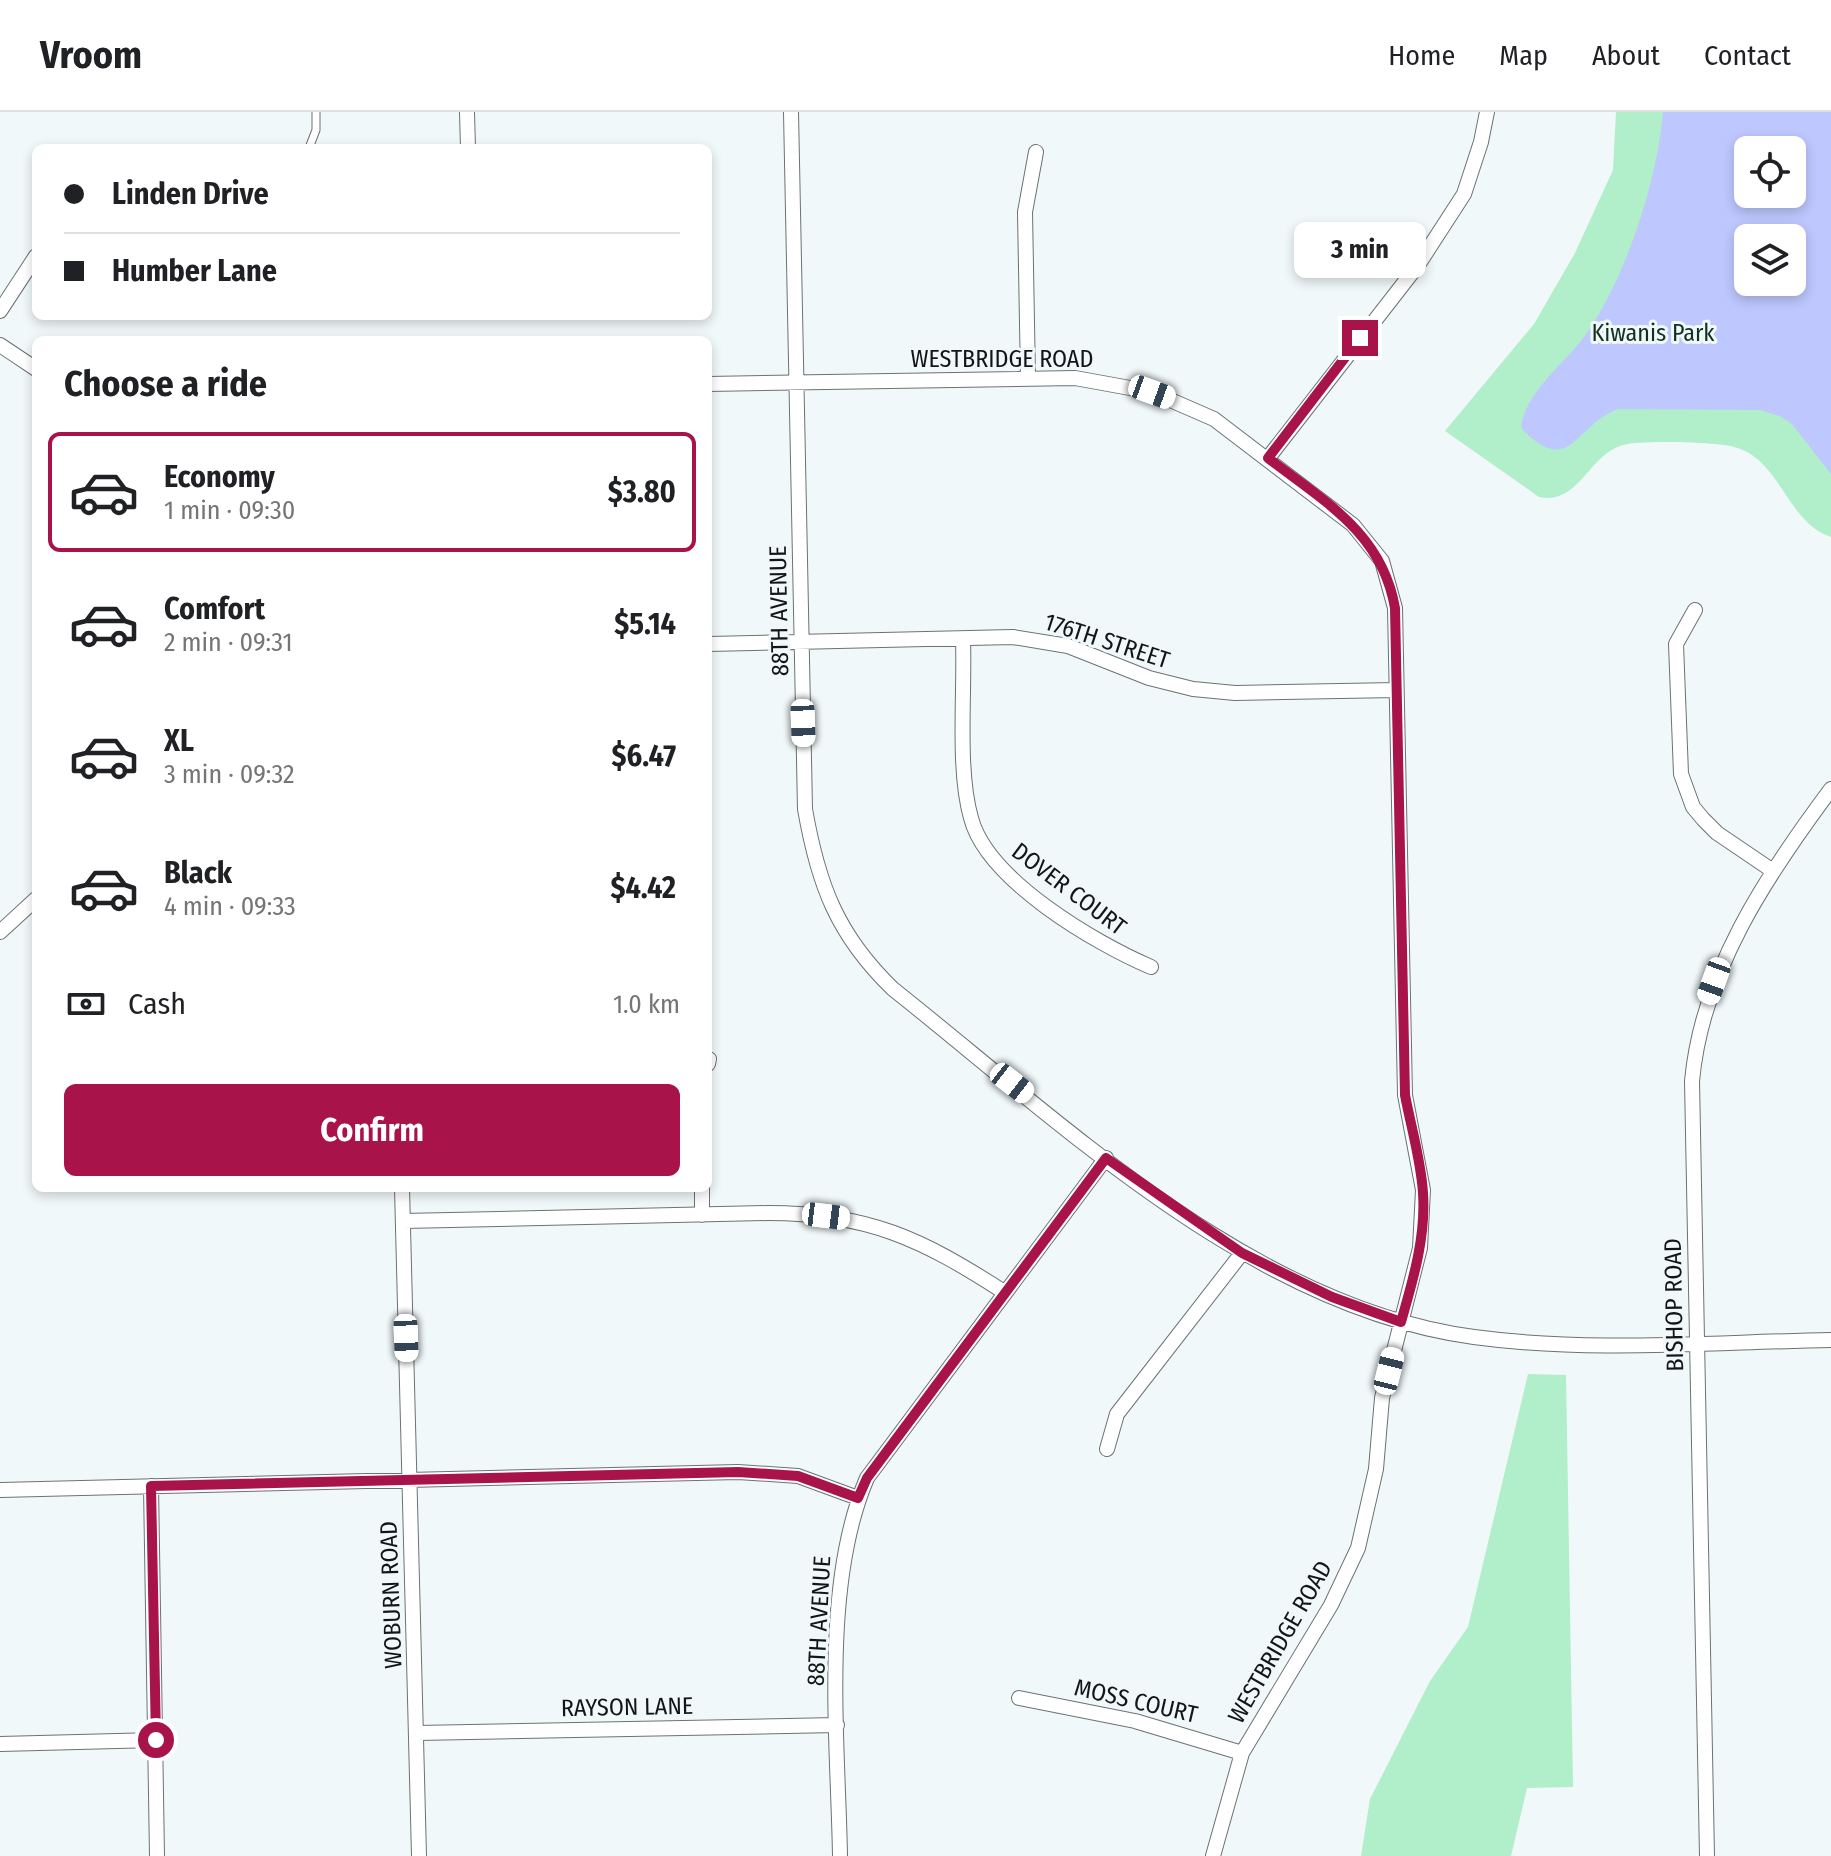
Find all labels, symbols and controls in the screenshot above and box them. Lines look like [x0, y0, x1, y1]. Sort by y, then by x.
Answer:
text: Vroom [40, 32, 142, 78]
text: Home [1388, 39, 1455, 72]
text: Map [1499, 39, 1548, 72]
text: About [1592, 39, 1660, 72]
text: Contact [1704, 39, 1791, 72]
map controls [1734, 136, 1806, 296]
button: locate [1734, 136, 1806, 208]
text: Linden Drive [112, 176, 269, 212]
callout: 3 min [1294, 222, 1426, 278]
button: layers [1734, 224, 1806, 296]
text: 3 min [1331, 234, 1389, 265]
text: Humber Lane [112, 253, 277, 289]
park label: Kiwanis Park [1591, 319, 1715, 347]
route end [1342, 320, 1378, 356]
street label: WESTBRIDGE ROAD [911, 345, 1093, 373]
text: Choose a ride [64, 362, 267, 406]
car [1125, 373, 1179, 411]
icon: car [68, 456, 140, 528]
text: Economy [164, 459, 275, 495]
text: $3.80 [608, 474, 676, 510]
text: 1 min · 09:30 [164, 495, 295, 526]
street label: 88TH AVENUE [764, 546, 794, 676]
icon: car [68, 588, 140, 660]
text: Comfort [164, 591, 265, 627]
text: $5.14 [614, 606, 676, 642]
street label: 176TH STREET [1041, 608, 1173, 674]
text: 2 min · 09:31 [164, 627, 293, 658]
car [790, 699, 816, 747]
icon: car [68, 720, 140, 792]
text: XL [164, 723, 194, 759]
text: $6.47 [612, 738, 676, 774]
text: 3 min · 09:32 [164, 759, 295, 790]
street label: DOVER COURT [1006, 837, 1132, 941]
icon: car [68, 852, 140, 924]
text: Black [164, 855, 232, 891]
text: $4.42 [610, 870, 676, 906]
text: 4 min · 09:33 [164, 891, 296, 922]
car [1695, 954, 1733, 1008]
icon: cash [64, 982, 108, 1026]
text: Cash [128, 986, 186, 1022]
text: 1.0 km [613, 989, 680, 1020]
car [986, 1059, 1038, 1107]
button: Confirm [64, 1084, 680, 1176]
car [801, 1201, 851, 1231]
street label: BISHOP ROAD [1659, 1238, 1689, 1372]
car [393, 1314, 419, 1362]
car [1372, 1345, 1406, 1397]
street label: WOBURN ROAD [374, 1521, 408, 1669]
street label: 88TH AVENUE [802, 1555, 836, 1687]
street label: WESTBRIDGE ROAD [1222, 1556, 1338, 1728]
street label: MOSS COURT [1072, 1673, 1200, 1729]
street label: RAYSON LANE [561, 1692, 693, 1722]
route start [138, 1722, 174, 1758]

